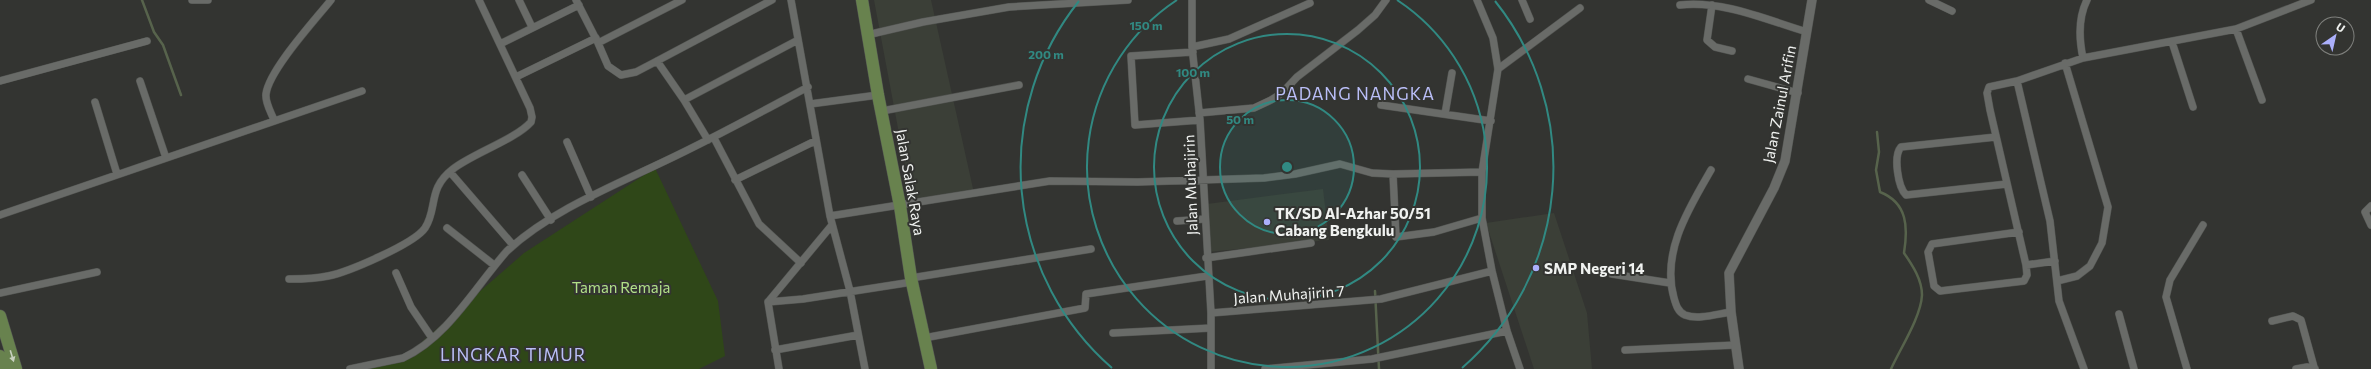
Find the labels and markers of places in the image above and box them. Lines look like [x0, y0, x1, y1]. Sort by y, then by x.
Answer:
centre of rings [1280, 160, 1294, 174]
place label: TK/SD Al-Azhar 50/51 Cabang Bengkulu [1275, 204, 1431, 239]
marker: TK/SD Al-Azhar 50/51 Cabang Bengkulu [1262, 217, 1272, 227]
place label: SMP Negeri 14 [1544, 259, 1644, 277]
marker: SMP Negeri 14 [1531, 263, 1541, 273]

